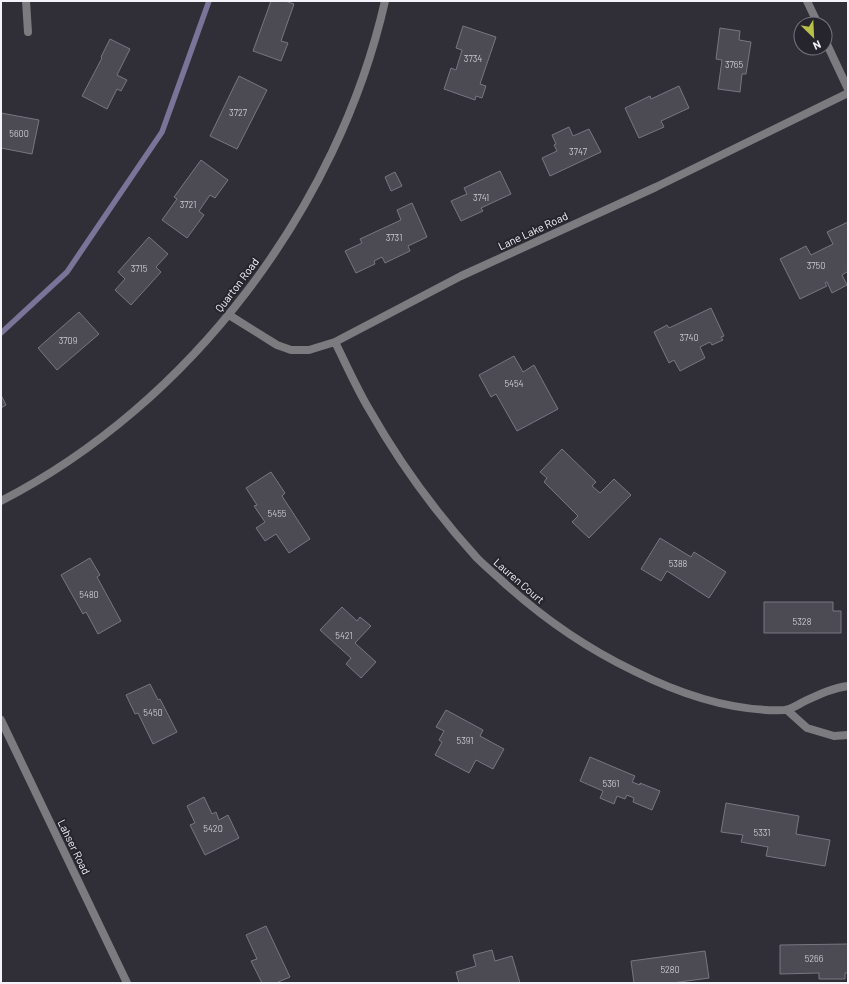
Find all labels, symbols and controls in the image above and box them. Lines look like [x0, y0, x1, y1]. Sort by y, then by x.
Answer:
north arrow [793, 16, 833, 56]
text: N [811, 38, 823, 53]
house number: 3734 [464, 53, 482, 64]
house number: 3765 [725, 59, 743, 70]
house number: 3727 [229, 107, 248, 118]
house number: 5600 [9, 128, 29, 139]
house number: 3747 [569, 146, 588, 157]
house number: 3741 [473, 192, 489, 203]
house number: 3721 [180, 199, 196, 210]
street label: Lane Lake Road [496, 209, 570, 252]
house number: 3731 [386, 232, 402, 243]
street label: Quarton Road [212, 255, 261, 314]
house number: 3750 [807, 260, 825, 271]
house number: 3715 [131, 263, 148, 274]
house number: 3740 [680, 332, 698, 343]
house number: 3709 [59, 335, 78, 346]
house number: 5454 [504, 378, 524, 389]
house number: 5455 [268, 508, 287, 519]
street label: Lauren Court [492, 555, 547, 606]
house number: 5388 [669, 558, 688, 569]
house number: 5480 [79, 589, 99, 600]
house number: 5328 [793, 616, 812, 627]
house number: 5421 [335, 630, 353, 641]
house number: 5450 [143, 707, 163, 718]
house number: 5391 [457, 735, 473, 746]
house number: 5361 [603, 778, 619, 789]
street label: Lahser Road [56, 817, 93, 876]
house number: 5420 [203, 823, 223, 834]
house number: 5331 [754, 827, 770, 838]
house number: 5266 [805, 953, 824, 964]
house number: 5280 [660, 964, 680, 975]

